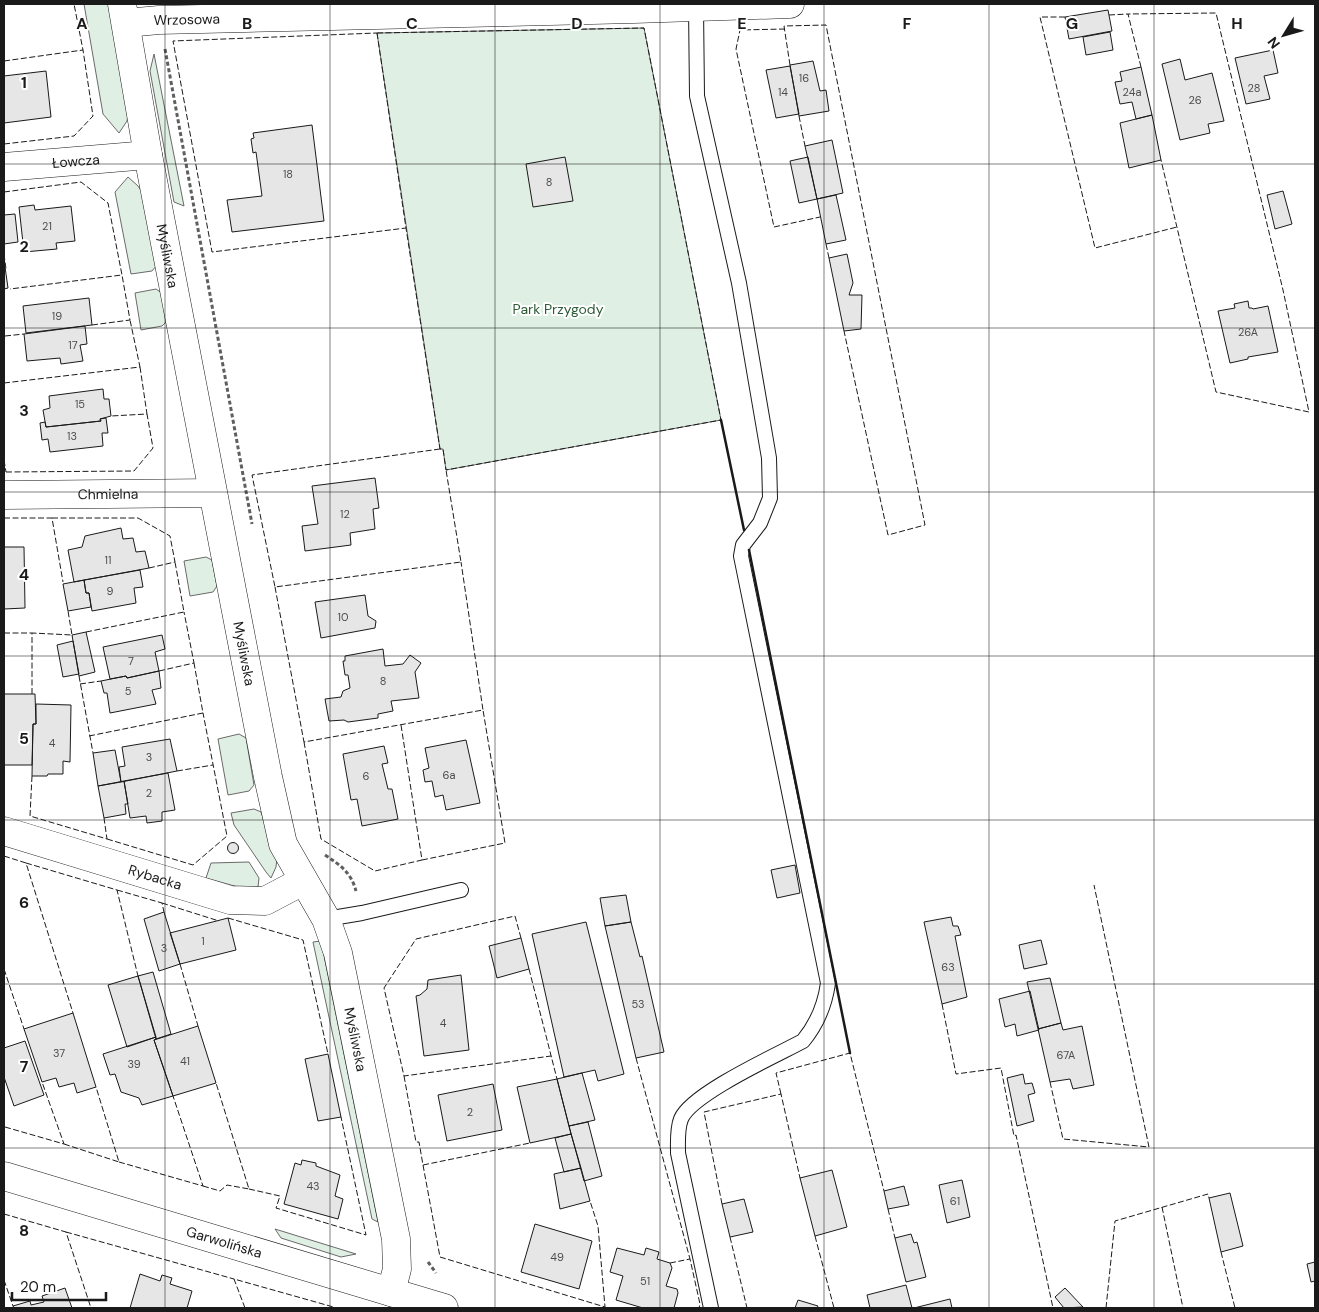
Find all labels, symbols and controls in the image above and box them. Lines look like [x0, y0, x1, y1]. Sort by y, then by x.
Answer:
street label: Wrzosowa [153, 10, 220, 29]
north arrow [1259, 10, 1309, 60]
text: A [76, 13, 88, 34]
text: B [242, 13, 252, 34]
text: C [406, 13, 418, 34]
text: D [571, 13, 583, 34]
text: E [737, 13, 747, 34]
text: F [903, 13, 912, 34]
text: G [1066, 13, 1078, 34]
text: H [1231, 13, 1243, 34]
text: N [1263, 33, 1284, 52]
house number: 16 [799, 71, 809, 85]
text: 1 [21, 72, 27, 93]
house number: 28 [1248, 81, 1260, 95]
house number: 14 [778, 85, 788, 99]
house number: 24a [1123, 85, 1141, 99]
house number: 26 [1188, 93, 1202, 107]
street label: Łowcza [51, 150, 100, 172]
house number: 18 [283, 167, 293, 181]
house number: 8 [546, 175, 552, 189]
house number: 21 [42, 219, 52, 233]
street label: Myśliwska [152, 222, 182, 290]
text: 2 [19, 236, 29, 257]
park label: Park Przygody [513, 300, 604, 318]
house number: 19 [52, 309, 62, 323]
house number: 26A [1238, 325, 1258, 339]
house number: 17 [68, 338, 78, 352]
house number: 15 [75, 397, 85, 411]
text: 3 [19, 400, 29, 421]
house number: 13 [67, 429, 77, 443]
street label: Chmielna [78, 485, 138, 503]
house number: 12 [340, 507, 350, 521]
house number: 11 [105, 553, 111, 567]
text: 4 [19, 564, 29, 585]
house number: 9 [107, 584, 114, 598]
house number: 10 [338, 610, 348, 624]
street label: Myśliwska [229, 620, 259, 687]
house number: 7 [128, 654, 134, 668]
house number: 8 [380, 674, 386, 688]
house number: 5 [125, 684, 132, 698]
text: 5 [19, 728, 29, 749]
house number: 4 [49, 736, 56, 750]
house number: 3 [146, 750, 152, 764]
house number: 6a [443, 768, 455, 782]
house number: 6 [363, 769, 370, 783]
house number: 2 [146, 786, 152, 800]
street label: Rybacka [126, 860, 184, 894]
text: 6 [19, 892, 29, 913]
house number: 1 [201, 934, 205, 948]
house number: 3 [161, 941, 167, 955]
house number: 63 [941, 960, 955, 974]
house number: 53 [631, 997, 645, 1011]
street label: Myśliwska [340, 1006, 371, 1073]
house number: 4 [440, 1016, 447, 1030]
house number: 37 [53, 1046, 65, 1060]
house number: 67A [1057, 1048, 1075, 1062]
house number: 41 [180, 1054, 190, 1068]
text: 7 [20, 1056, 29, 1077]
house number: 39 [127, 1057, 141, 1071]
house number: 2 [467, 1105, 473, 1119]
house number: 43 [306, 1179, 320, 1193]
house number: 61 [950, 1194, 960, 1208]
text: 8 [19, 1220, 29, 1241]
street label: Garwolińska [184, 1222, 264, 1262]
house number: 49 [550, 1250, 564, 1264]
scale bar [12, 1270, 106, 1302]
house number: 51 [640, 1274, 650, 1288]
text: 20 m [20, 1277, 56, 1297]

